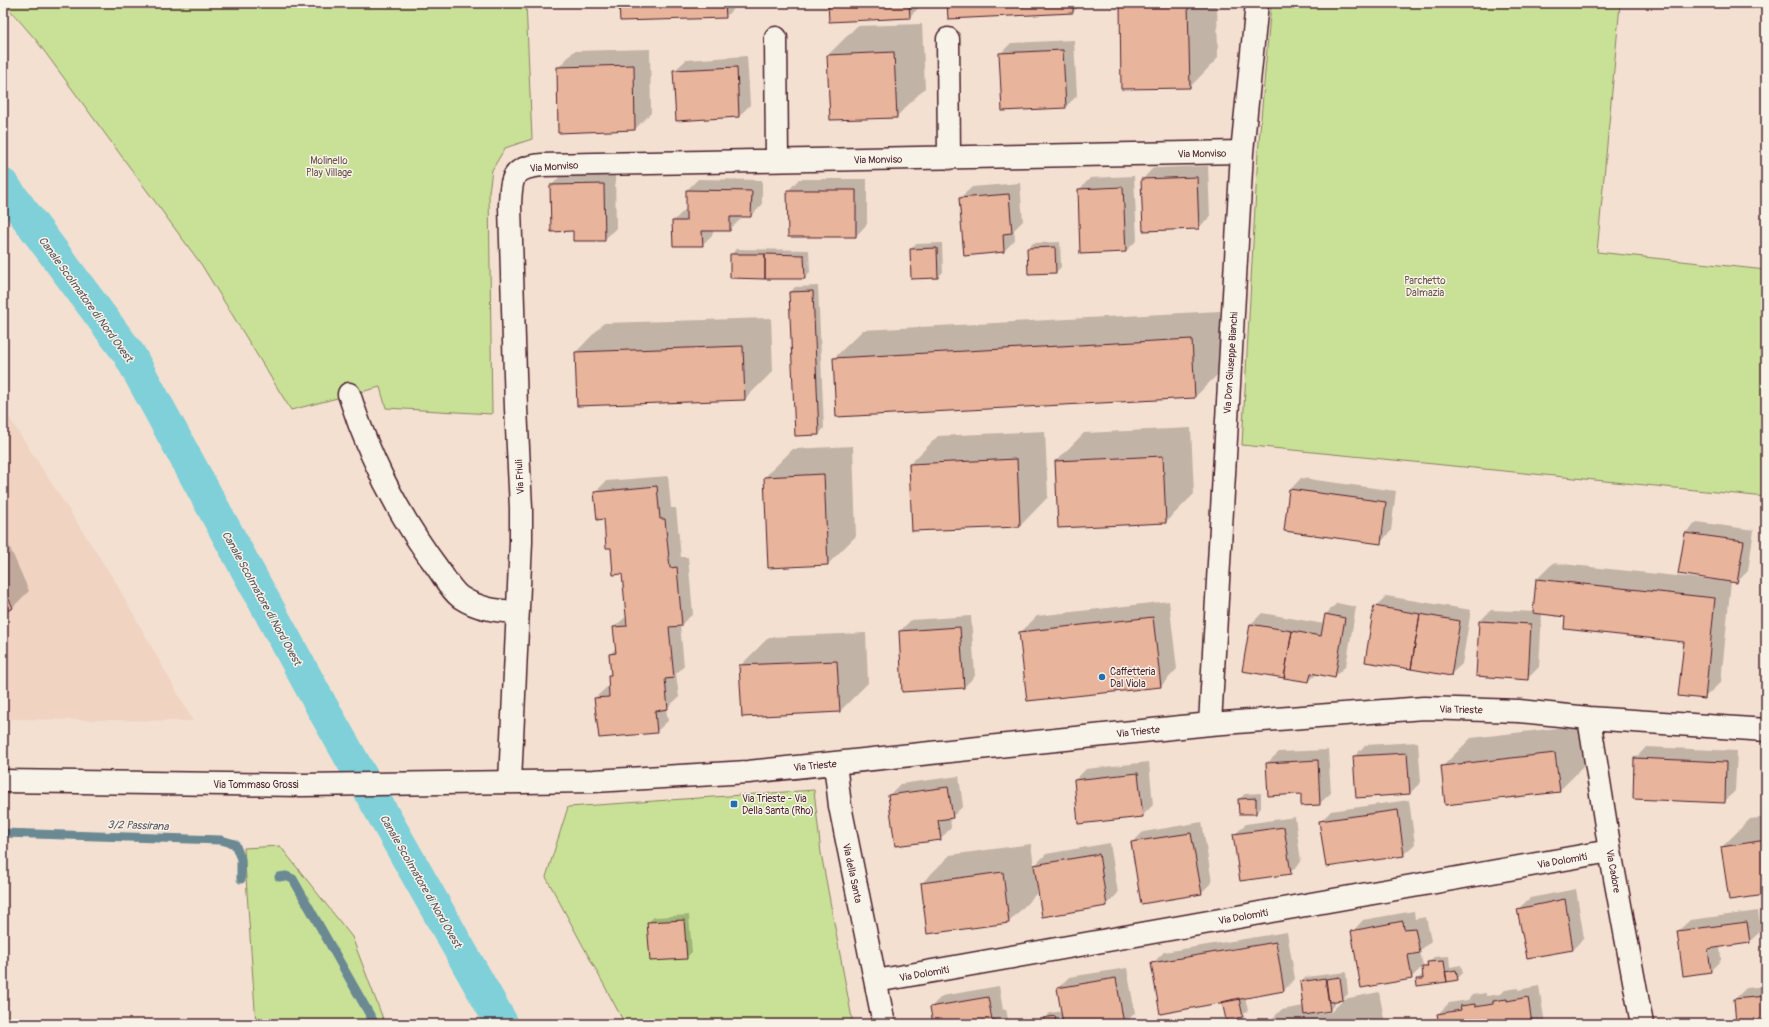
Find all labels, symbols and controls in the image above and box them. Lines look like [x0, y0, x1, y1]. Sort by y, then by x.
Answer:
street label: Via Monviso [1177, 148, 1227, 160]
street label: Via Monviso [853, 154, 903, 166]
park label: Molinello Play Village [306, 155, 352, 179]
street label: Via Monviso [529, 159, 579, 175]
water label: Canale Scolmatore di Nord Ovest [36, 234, 136, 366]
park label: Parchetto Dalmazia [1404, 275, 1446, 299]
street label: Via Don Giuseppe Bianchi [1221, 311, 1241, 415]
street label: Via Friuli [513, 459, 527, 495]
water label: Canale Scolmatore di Nord Ovest [219, 529, 305, 669]
place label: Caffetteria Dal Viola [1110, 666, 1156, 690]
marker: Caffetteria Dal Viola [1097, 672, 1107, 682]
street label: Via Trieste [1439, 704, 1483, 716]
street label: Via Trieste [1116, 724, 1160, 740]
street label: Via Trieste [793, 758, 837, 774]
street label: Via Tommaso Grossi [213, 779, 299, 791]
place label: Via Trieste - Via Della Santa (Rho) [742, 793, 814, 817]
marker: Via Trieste - Via Della Santa (Rho) [729, 799, 739, 809]
water label: Canale Scolmatore di Nord Ovest [377, 812, 465, 951]
water label: 3/2 Passirana [107, 818, 170, 833]
street label: Via della Santa [840, 842, 864, 904]
street label: Via Cadore [1603, 849, 1623, 894]
street label: Via Dolomiti [1536, 851, 1588, 871]
street label: Via Dolomiti [1217, 907, 1269, 927]
street label: Via Dolomiti [898, 964, 950, 984]

